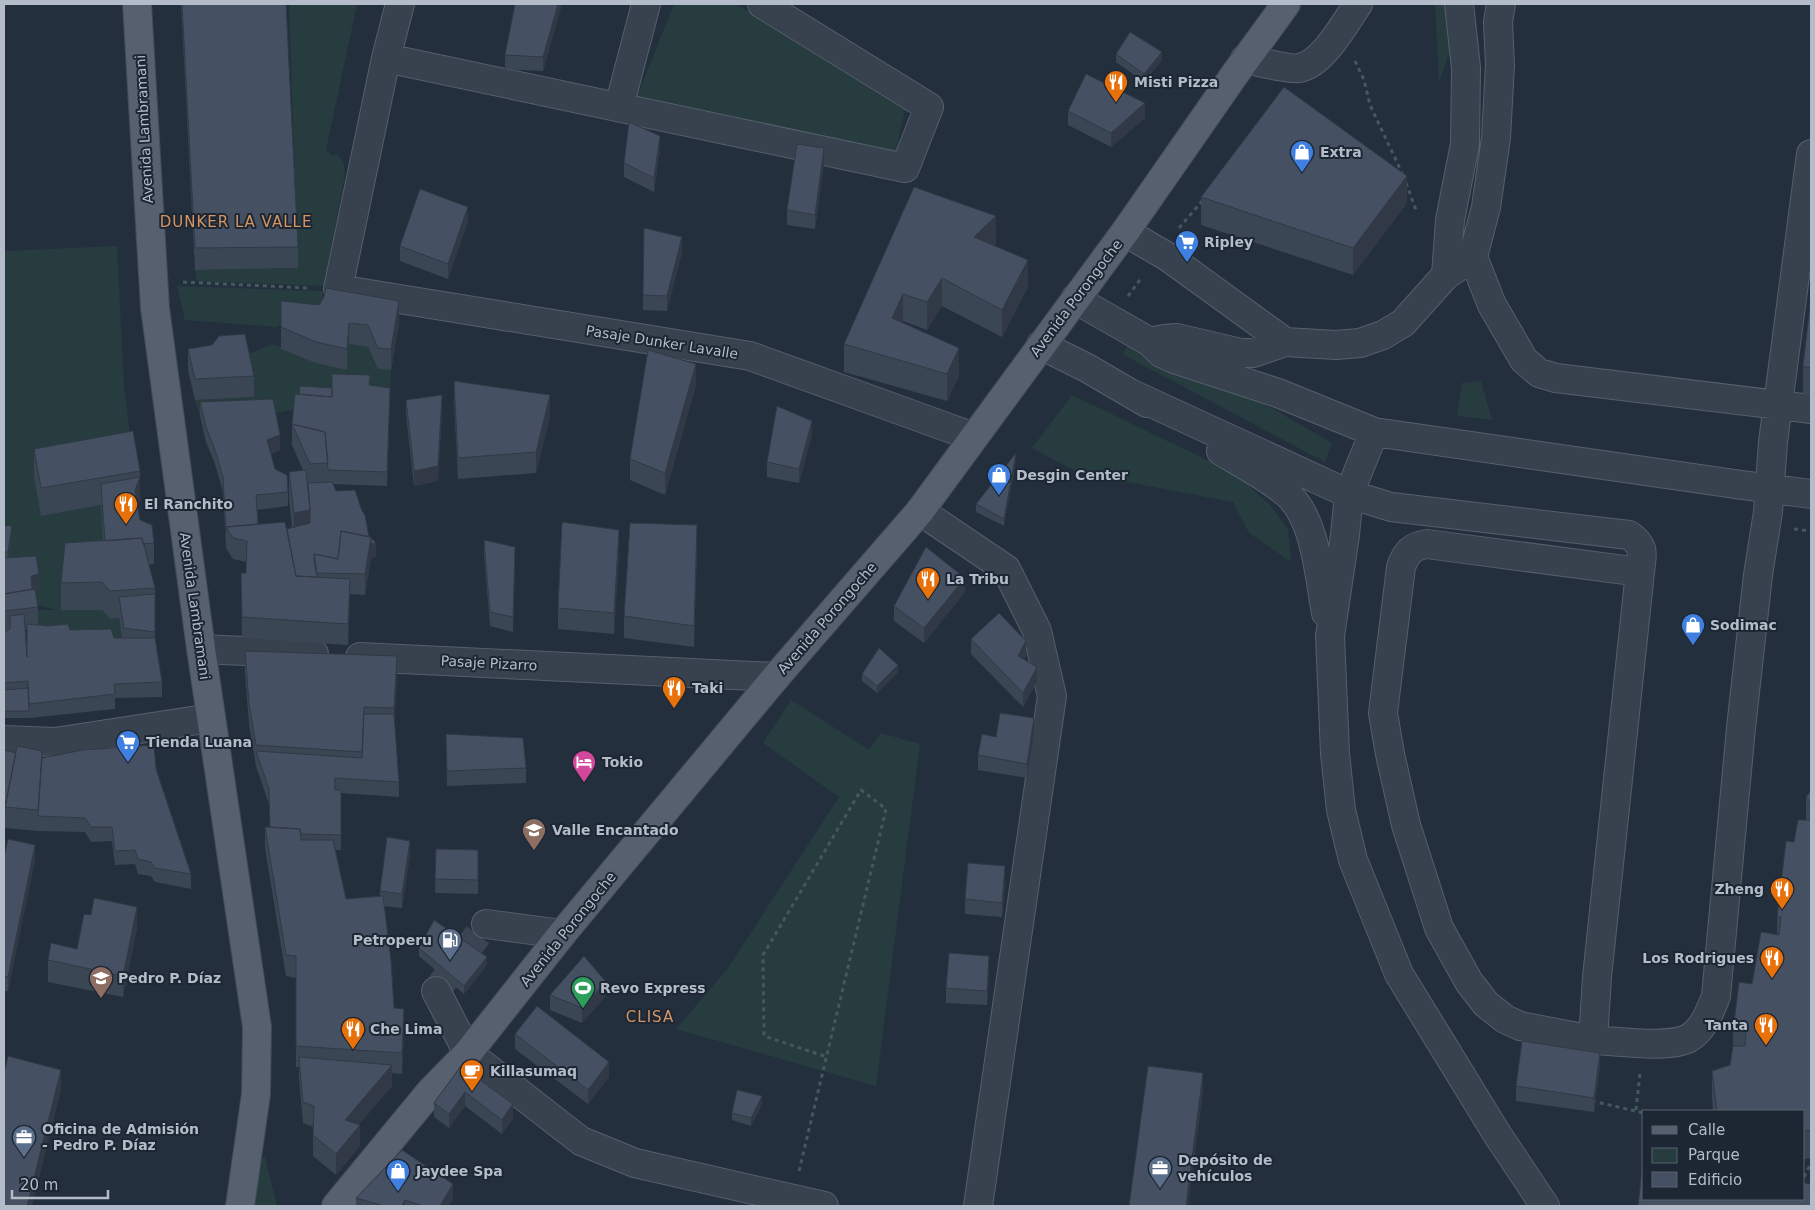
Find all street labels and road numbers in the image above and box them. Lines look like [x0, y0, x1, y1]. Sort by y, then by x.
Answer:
street label: Avenida Lambramani [132, 54, 156, 204]
street label: Avenida Porongoche [1027, 236, 1125, 360]
street label: Pasaje Dunker Lavalle [585, 322, 739, 362]
street label: Avenida Lambramani [177, 531, 213, 681]
street label: Avenida Porongoche [774, 559, 880, 677]
street label: Pasaje Pizarro [440, 652, 538, 674]
street label: Avenida Porongoche [517, 869, 619, 989]

